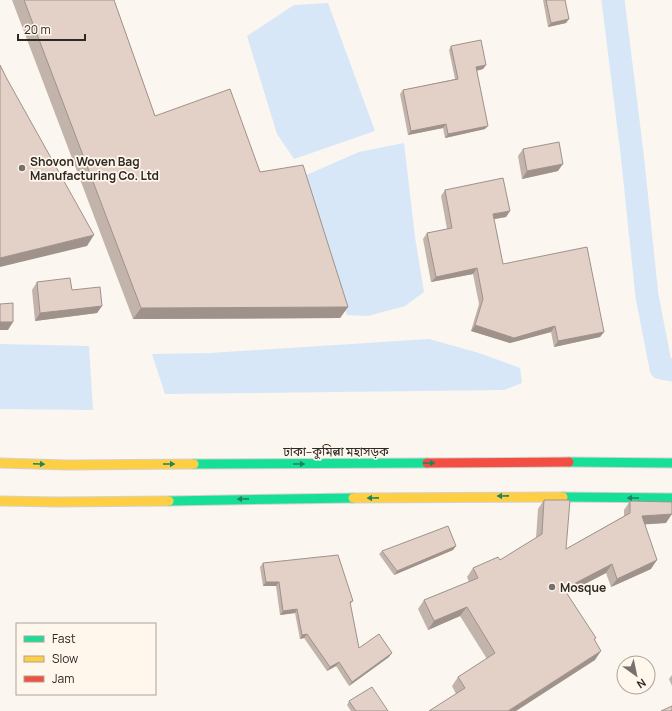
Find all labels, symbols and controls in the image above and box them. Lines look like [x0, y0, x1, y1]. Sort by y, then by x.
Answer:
scale bar [18, 16, 85, 42]
text: 20 m [24, 21, 51, 38]
place label: Shovon Woven Bag Manufacturing Co. Ltd [30, 153, 159, 184]
marker: Shovon Woven Bag Manufacturing Co. Ltd [17, 163, 27, 173]
street label: ঢাকা–কুমিল্লা মহাসড়ক [282, 443, 389, 460]
one-way arrow [423, 460, 436, 466]
one-way arrow [33, 461, 46, 467]
one-way arrow [163, 461, 176, 467]
one-way arrow [293, 461, 306, 467]
one-way arrow [496, 493, 509, 499]
one-way arrow [627, 494, 639, 501]
one-way arrow [366, 495, 379, 501]
one-way arrow [237, 496, 249, 503]
place label: Mosque [560, 579, 606, 596]
marker: Mosque [547, 582, 557, 592]
legend [16, 623, 156, 695]
text: Fast [52, 630, 76, 647]
text: Slow [52, 650, 78, 667]
north arrow [616, 655, 656, 695]
text: Jam [52, 670, 74, 687]
text: N [634, 675, 649, 692]

